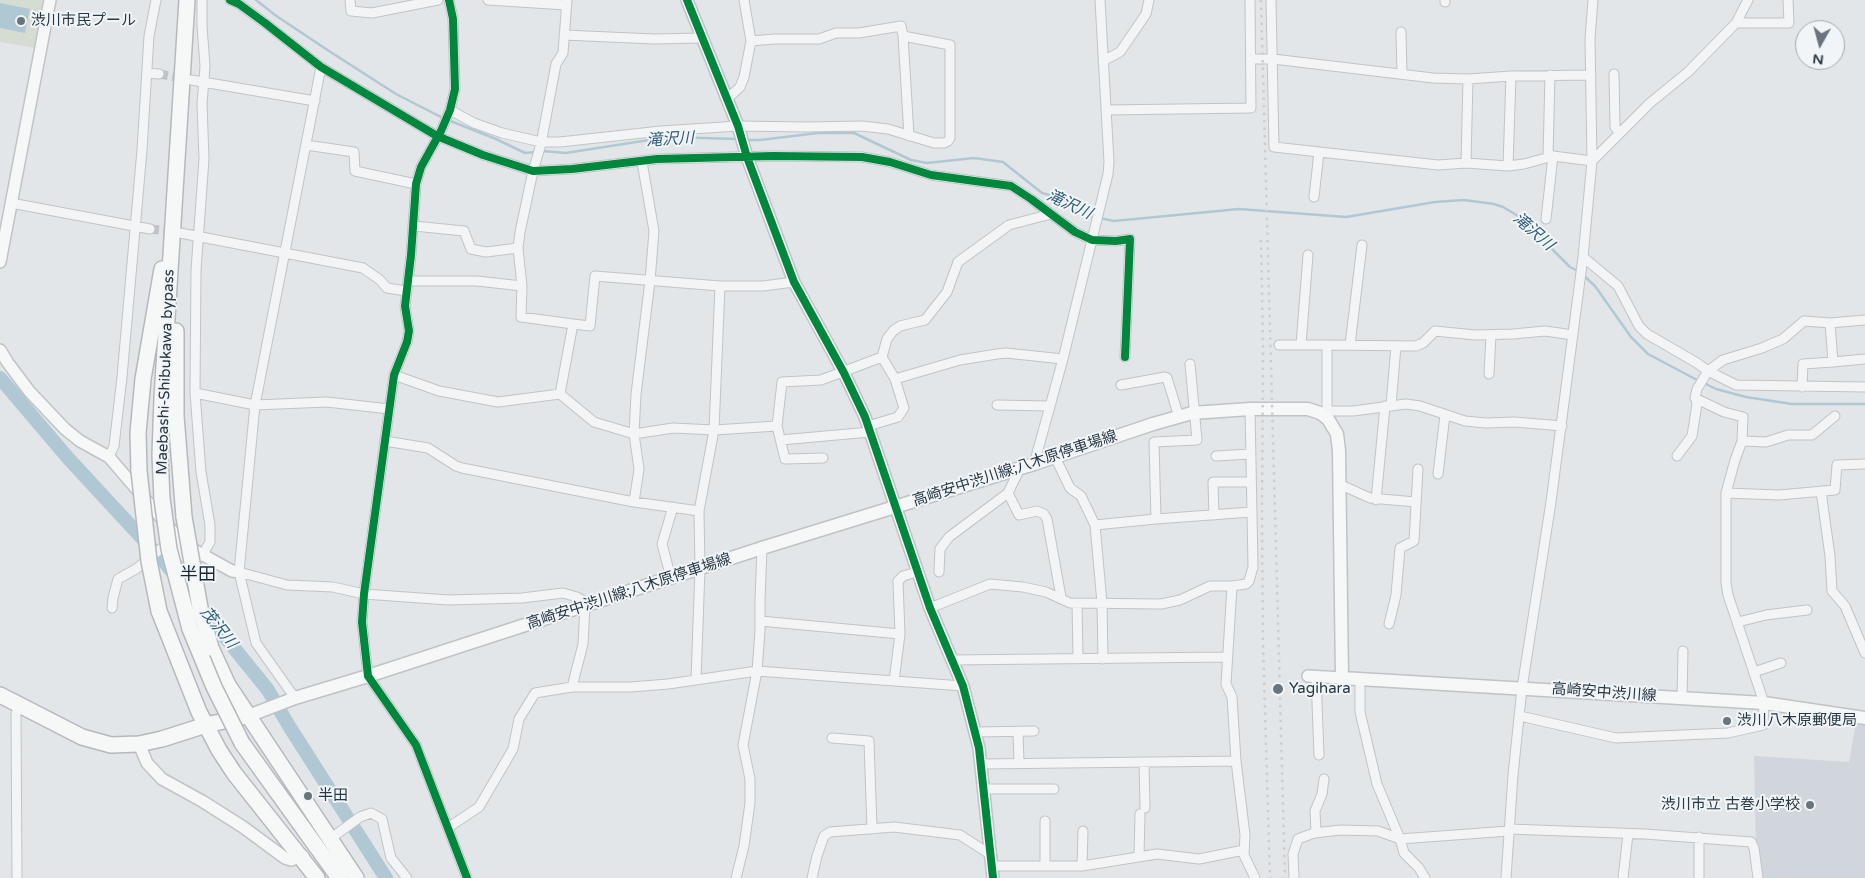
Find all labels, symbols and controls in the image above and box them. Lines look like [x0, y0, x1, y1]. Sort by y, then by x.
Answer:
place label: 渋川市民プール [31, 12, 136, 30]
marker: 渋川市民プール [15, 15, 27, 27]
north arrow [1795, 20, 1845, 70]
text: N [1812, 50, 1825, 69]
water label: 滝沢川 [646, 129, 694, 151]
water label: 滝沢川 [1043, 186, 1095, 224]
water label: 滝沢川 [1509, 209, 1557, 255]
street label: Maebashi-Shibukawa bypass [153, 269, 179, 475]
street label: 高崎安中渋川線;八木原停車場線 [911, 427, 1119, 511]
street label: 高崎安中渋川線;八木原停車場線 [525, 550, 733, 634]
district label: 半田 [180, 564, 216, 586]
water label: 茂沢川 [195, 603, 241, 653]
place label: Yagihara [1289, 680, 1351, 698]
street label: 高崎安中渋川線 [1551, 680, 1657, 706]
marker: Yagihara [1271, 682, 1285, 696]
place label: 渋川八木原郵便局 [1737, 712, 1857, 730]
marker: 渋川八木原郵便局 [1721, 715, 1733, 727]
place label: 半田 [318, 787, 348, 805]
marker: 半田 [302, 790, 314, 802]
place label: 渋川市立 古巻小学校 [1661, 796, 1800, 814]
marker: 渋川市立 古巻小学校 [1804, 799, 1816, 811]

